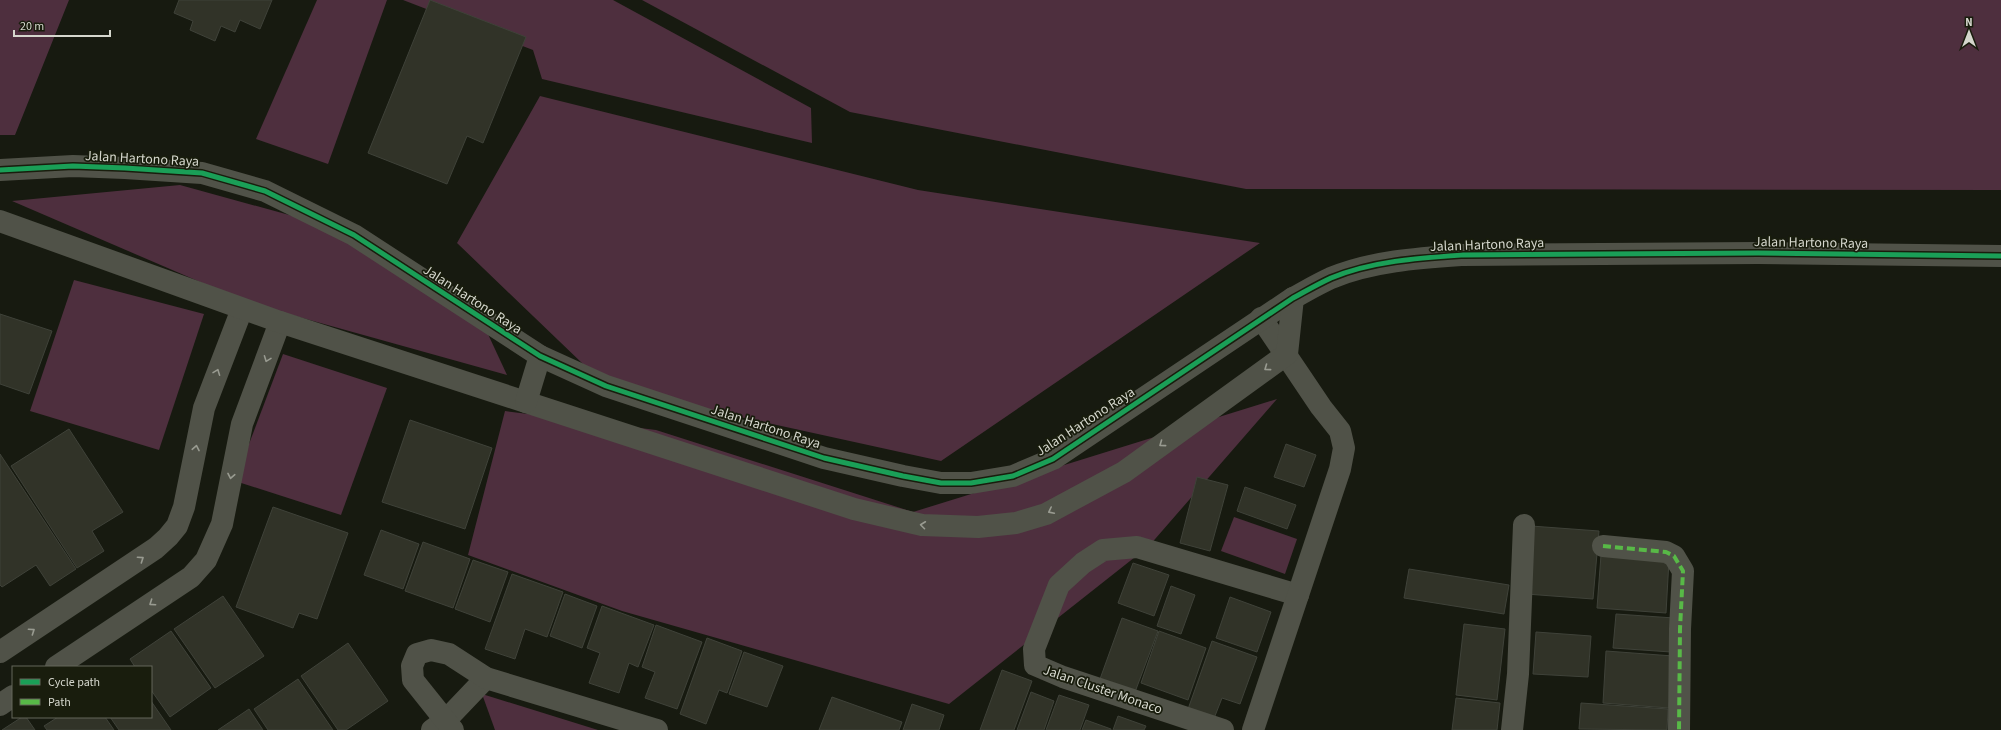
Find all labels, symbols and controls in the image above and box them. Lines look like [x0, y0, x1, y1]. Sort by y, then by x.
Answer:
scale bar [14, 12, 110, 38]
north arrow [1949, 12, 1989, 52]
text: N [1965, 15, 1973, 30]
text: 20 m [20, 18, 44, 35]
street label: Jalan Hartono Raya [84, 146, 200, 172]
street label: Jalan Hartono Raya [1754, 232, 1868, 254]
street label: Jalan Hartono Raya [1430, 233, 1545, 257]
street label: Jalan Hartono Raya [419, 260, 526, 339]
one-way arrow [263, 355, 271, 362]
one-way arrow [1265, 363, 1272, 370]
one-way arrow [213, 368, 221, 375]
street label: Jalan Hartono Raya [1032, 382, 1139, 461]
street label: Jalan Hartono Raya [708, 400, 823, 454]
one-way arrow [1159, 439, 1166, 447]
one-way arrow [191, 445, 200, 451]
one-way arrow [228, 473, 236, 479]
one-way arrow [1047, 506, 1055, 514]
one-way arrow [920, 520, 926, 529]
one-way arrow [136, 556, 143, 563]
one-way arrow [149, 598, 156, 605]
one-way arrow [28, 629, 35, 636]
street label: Jalan Cluster Monaco [1040, 660, 1165, 720]
legend [12, 666, 152, 718]
text: Cycle path [48, 674, 100, 691]
text: Path [48, 694, 71, 711]

